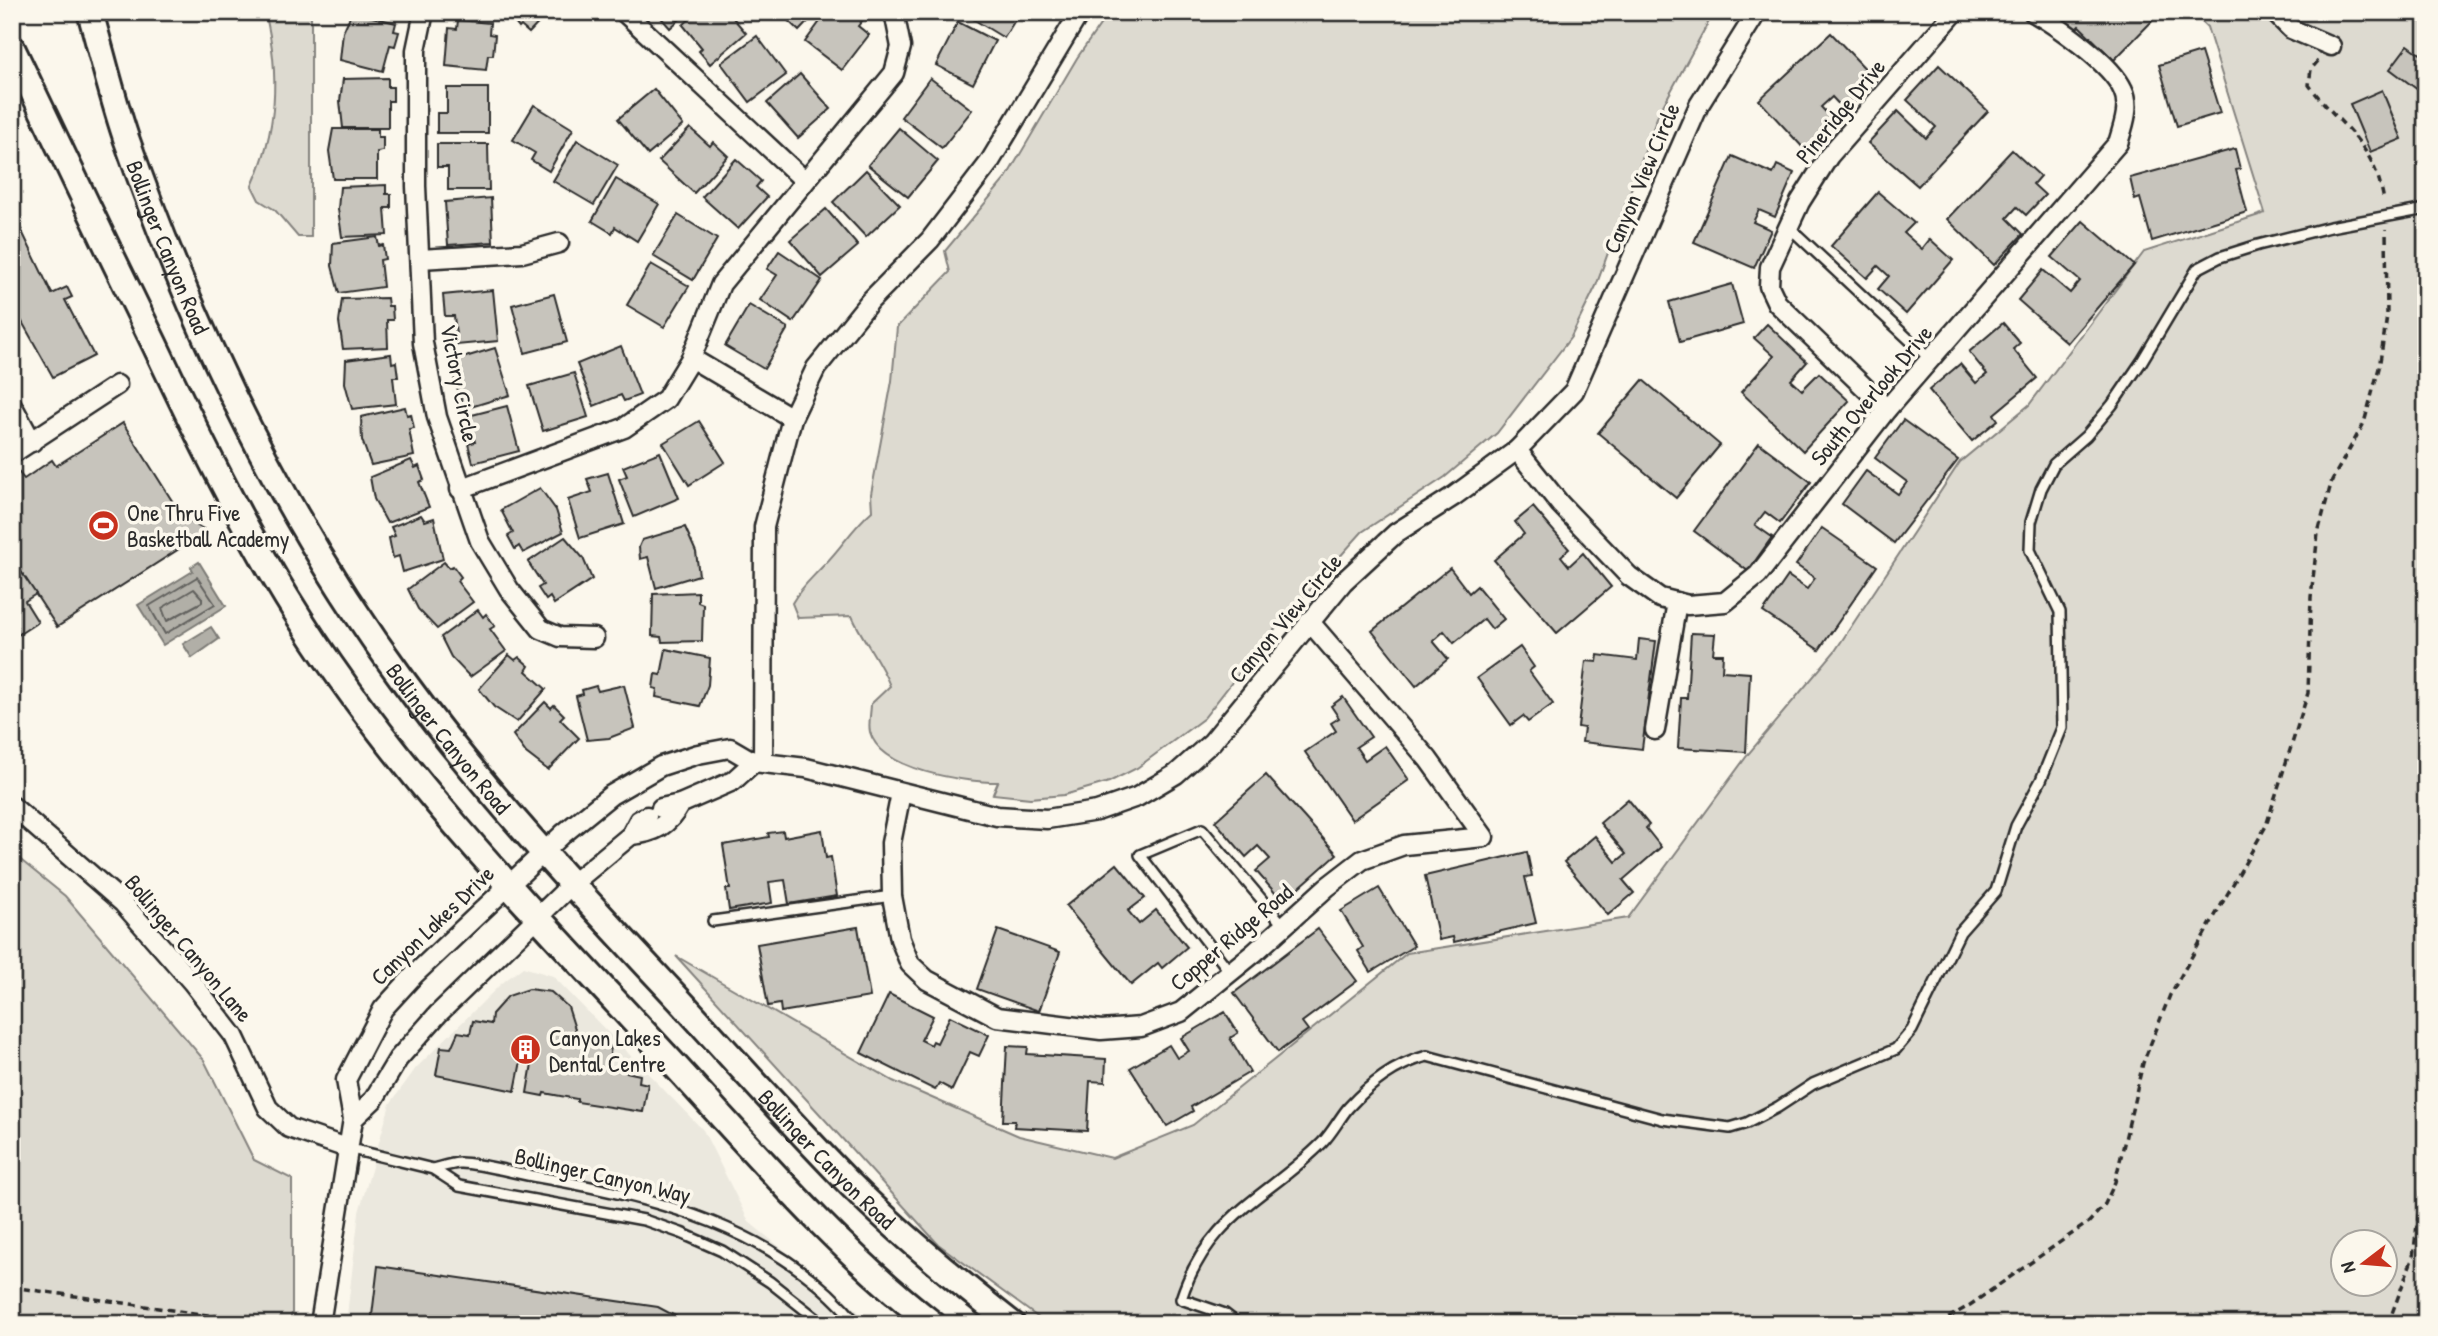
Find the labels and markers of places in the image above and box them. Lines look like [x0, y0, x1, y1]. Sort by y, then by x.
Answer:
place label: One Thru Five Basketball Academy [127, 497, 290, 554]
sports icon: One Thru Five Basketball Academy [87, 508, 121, 542]
place label: Canyon Lakes Dental Centre [549, 1022, 666, 1079]
building icon: Canyon Lakes Dental Centre [509, 1033, 543, 1067]

